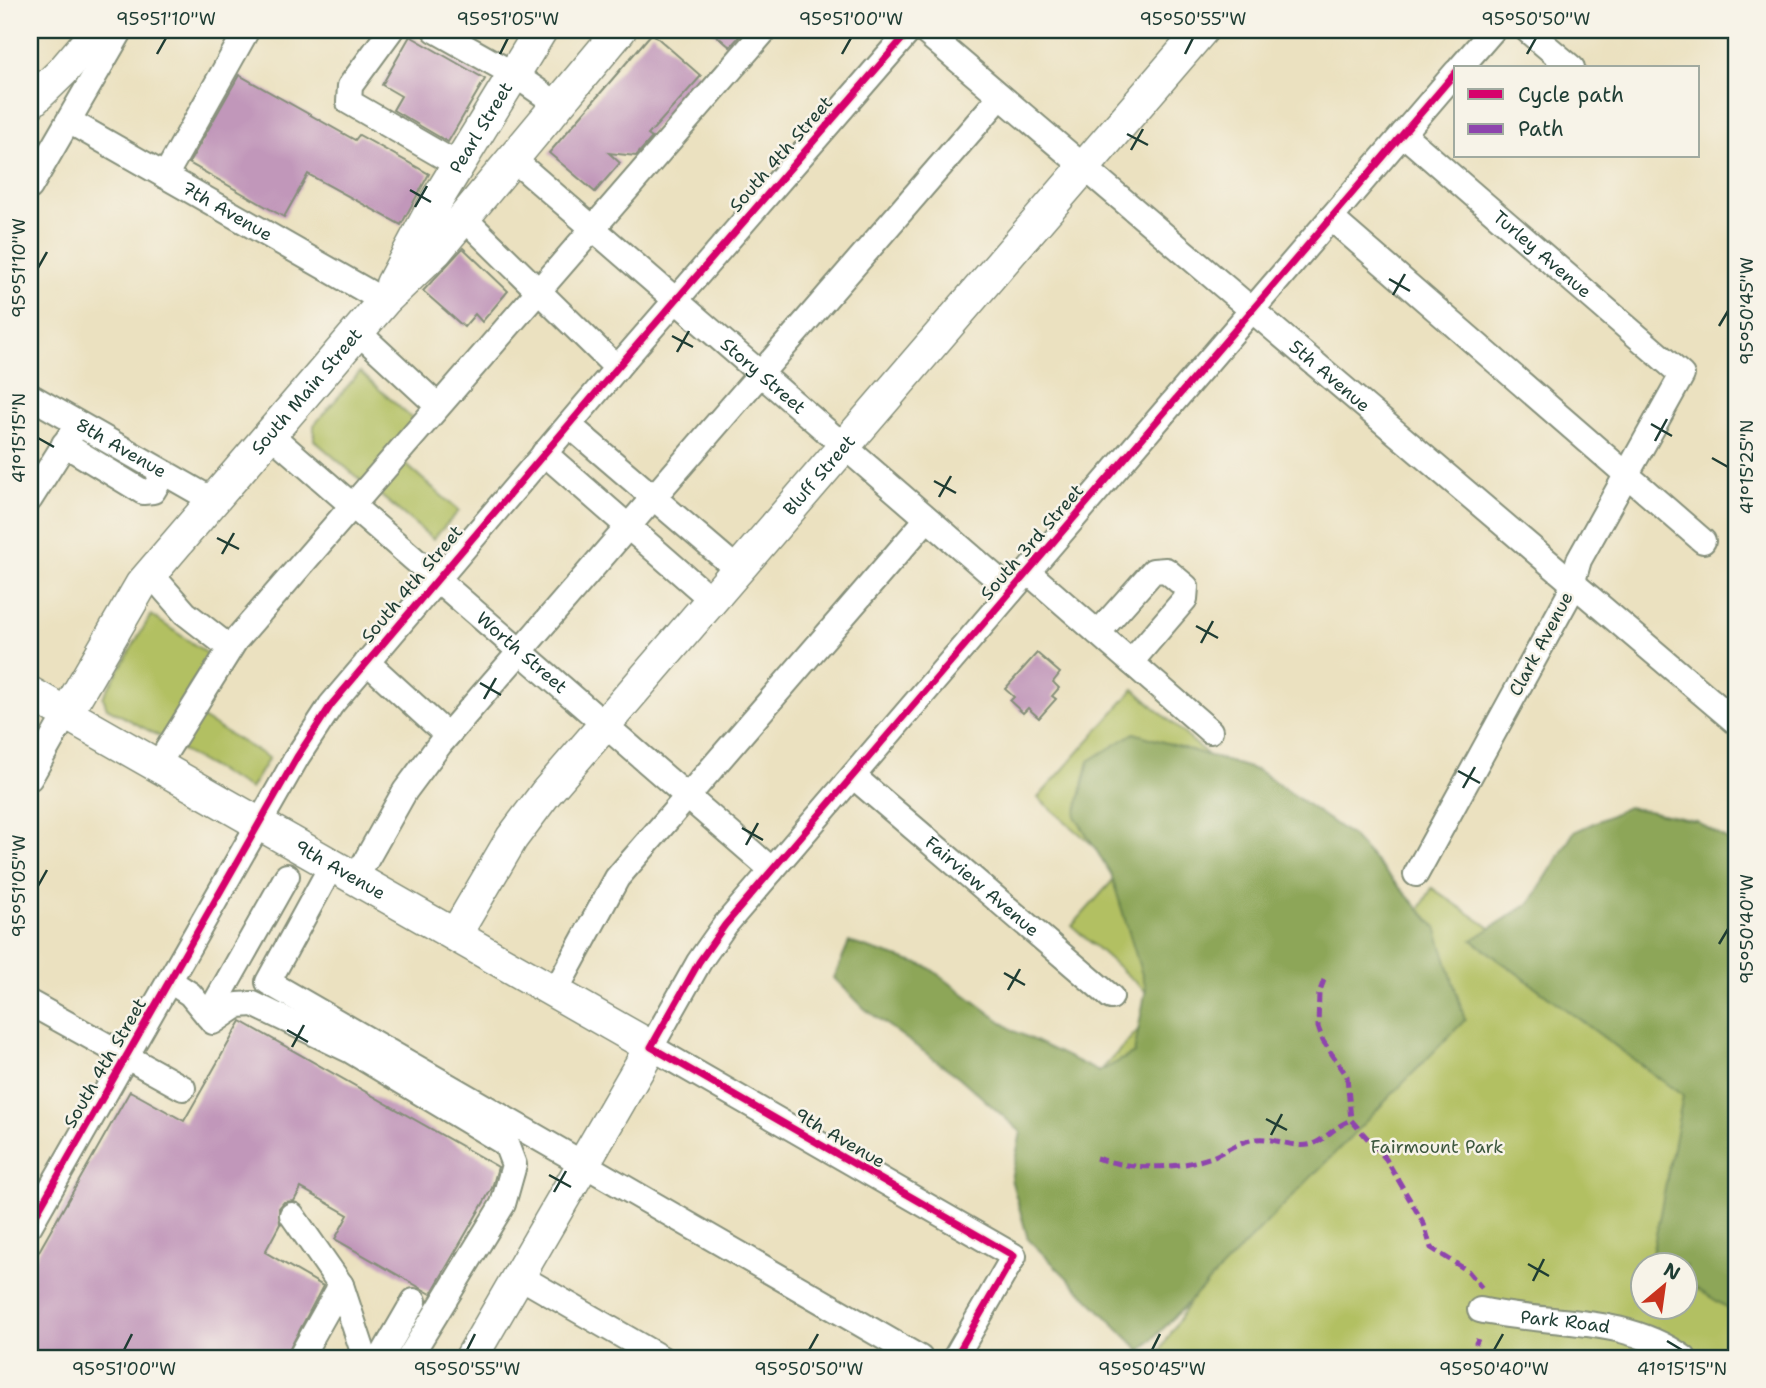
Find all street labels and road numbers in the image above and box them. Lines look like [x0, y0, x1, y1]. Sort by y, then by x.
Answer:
street label: Pearl Street [444, 77, 518, 178]
street label: South 4th Street [724, 91, 838, 217]
street label: 7th Avenue [177, 176, 277, 247]
street label: Turley Avenue [1488, 205, 1597, 303]
street label: South Main Street [246, 323, 368, 460]
street label: Story Street [715, 332, 811, 420]
street label: 5th Avenue [1284, 335, 1375, 418]
street label: 8th Avenue [71, 413, 171, 483]
street label: Bluff Street [778, 430, 861, 521]
street label: South 3rd Street [975, 479, 1089, 605]
street label: South 4th Street [356, 520, 468, 648]
street label: Clark Avenue [1503, 588, 1579, 700]
street label: Worth Street [471, 606, 572, 699]
street label: Fairview Avenue [920, 831, 1044, 942]
street label: 9th Avenue [290, 834, 390, 905]
street label: South 4th Street [58, 994, 152, 1132]
street label: 9th Avenue [790, 1102, 890, 1174]
street label: Park Road [1519, 1305, 1612, 1339]

